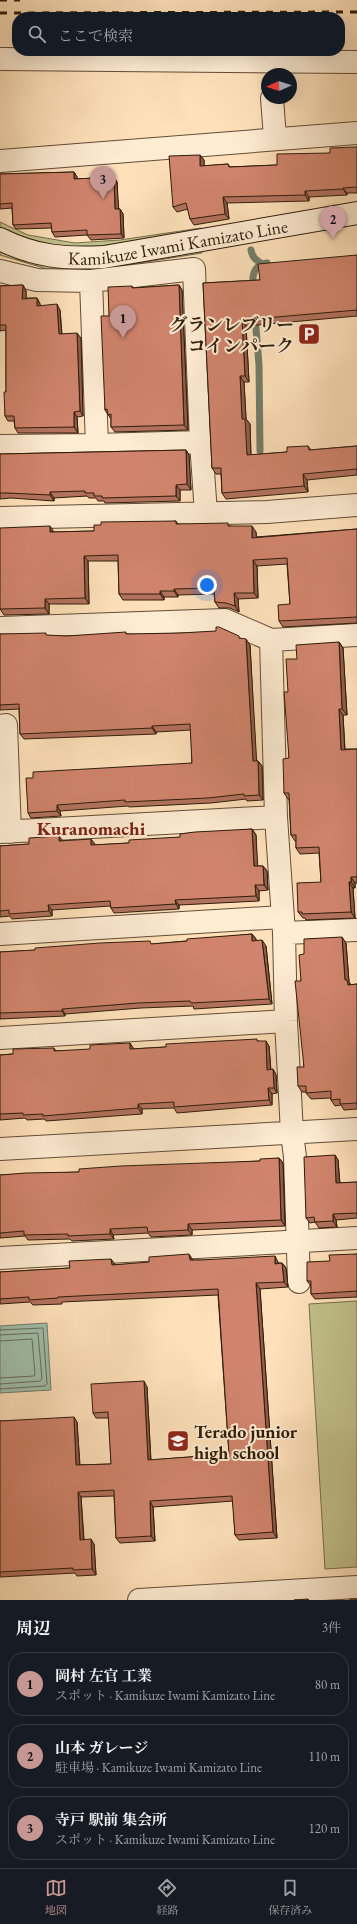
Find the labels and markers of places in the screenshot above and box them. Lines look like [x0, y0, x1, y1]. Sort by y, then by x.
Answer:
pin: 3 [90, 166, 116, 199]
pin: 2 [320, 206, 346, 239]
pin: 1 [110, 305, 136, 338]
place label: グランレブリー コインパーク [169, 313, 294, 357]
parking icon: グランレブリー コインパーク [296, 321, 322, 347]
place label: Terado junior high school [194, 1420, 298, 1464]
school or university icon: Terado junior high school [165, 1428, 191, 1454]

